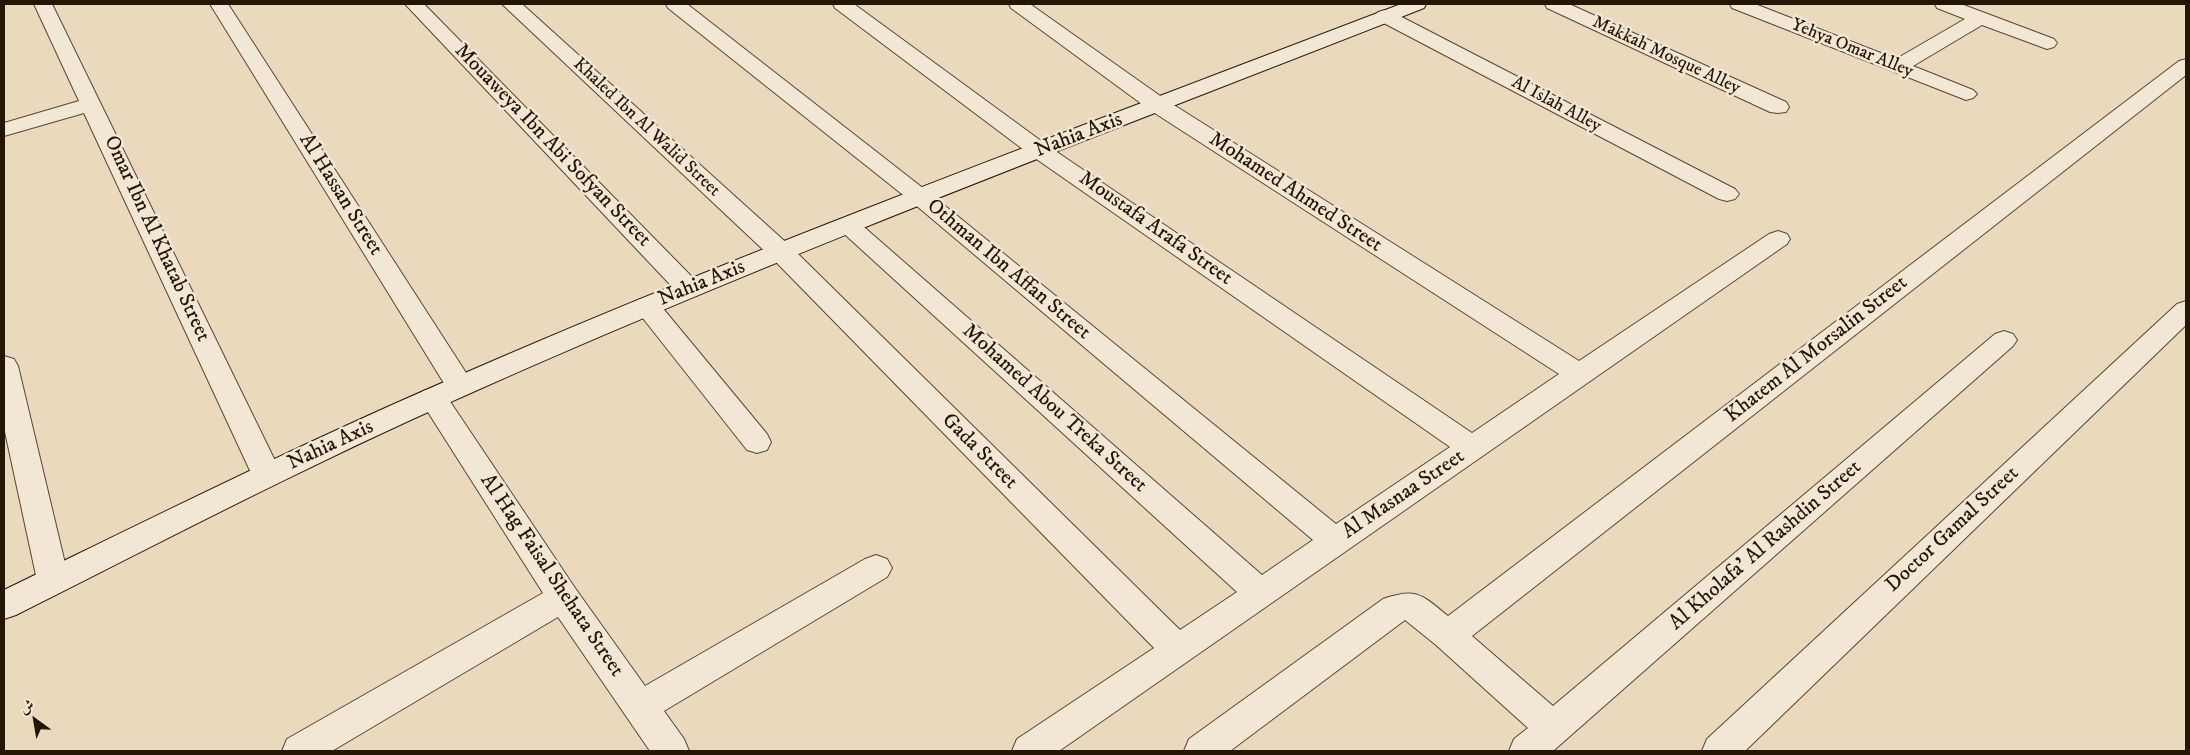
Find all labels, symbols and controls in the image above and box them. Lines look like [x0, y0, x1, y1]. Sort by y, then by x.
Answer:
street label: Makkah Mosque Alley [1588, 12, 1744, 100]
street label: Yehya Omar Alley [1788, 15, 1916, 83]
street label: Mouaweya Ibn Abi Sofyan Street [448, 39, 656, 253]
street label: Khaled Ibn Al Walid Street [568, 54, 724, 202]
street label: Al Islah Alley [1507, 72, 1605, 138]
street label: Nahia Axis [1032, 108, 1126, 164]
street label: Mohamed Ahmed Street [1204, 127, 1386, 259]
street label: Al Hassan Street [293, 129, 387, 261]
street label: Omar Ibn Al Khatab Street [97, 132, 215, 346]
street label: Moustafa Arafa Street [1073, 167, 1237, 291]
street label: Othman Ibn Affan Street [921, 194, 1095, 346]
street label: Nahia Axis [655, 255, 749, 313]
street label: Khatem Al Morsalin Street [1721, 271, 1913, 429]
street label: Mohamed Abou Treka Street [956, 319, 1152, 499]
street label: Gada Street [936, 409, 1022, 495]
street label: Nahia Axis [284, 415, 378, 477]
street label: Al Masnaa Street [1338, 445, 1470, 545]
street label: Al Kholafa' Al Rashdin Street [1665, 456, 1867, 636]
street label: Doctor Gamal Street [1881, 462, 2025, 598]
street label: Al Hag Faisal Shehata Street [474, 470, 628, 682]
north arrow [10, 695, 60, 745]
text: ش [16, 696, 38, 719]

